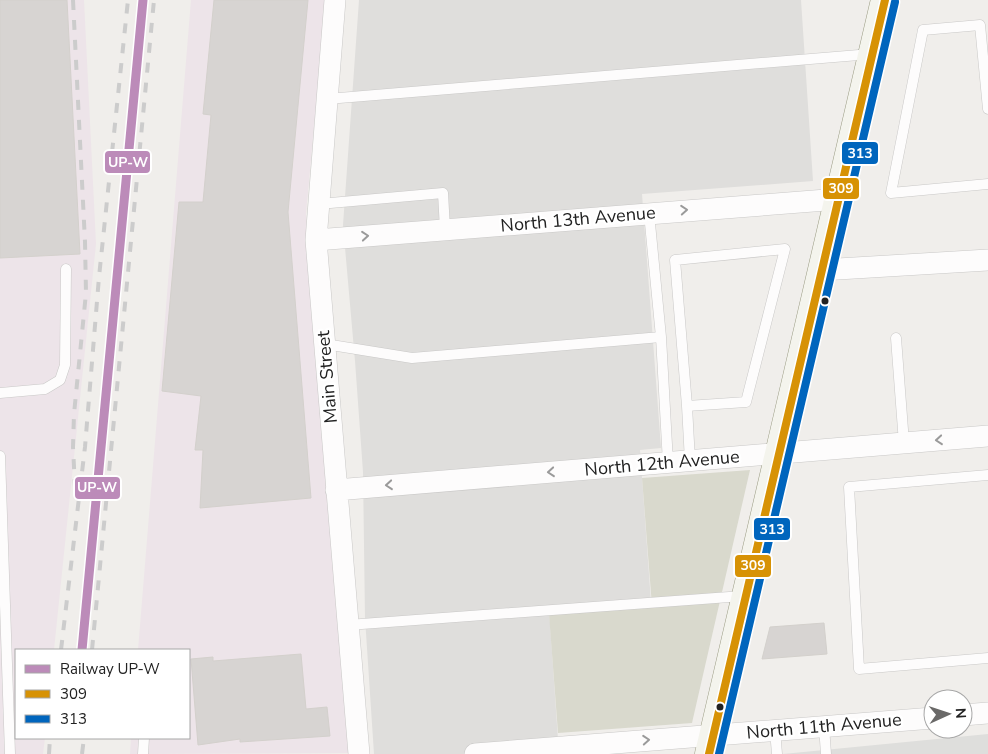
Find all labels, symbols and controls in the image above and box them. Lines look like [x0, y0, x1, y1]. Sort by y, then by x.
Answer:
line badge: 313 [841, 141, 879, 165]
text: 313 [847, 144, 873, 163]
line badge: UP-W [104, 150, 151, 174]
text: UP-W [108, 153, 148, 172]
line badge: 309 [822, 177, 860, 200]
text: 309 [828, 179, 854, 198]
street label: North 13th Avenue [500, 200, 656, 238]
one-way arrow [680, 205, 688, 216]
one-way arrow [361, 230, 369, 241]
unlabelled marker [820, 296, 830, 306]
street label: Main Street [311, 329, 343, 424]
one-way arrow [935, 435, 943, 446]
street label: North 12th Avenue [584, 444, 740, 482]
one-way arrow [546, 466, 554, 477]
line badge: UP-W [74, 476, 121, 500]
text: UP-W [77, 478, 117, 497]
one-way arrow [384, 480, 392, 491]
line badge: 313 [753, 517, 791, 541]
text: 313 [759, 520, 785, 539]
line badge: 309 [734, 554, 772, 578]
text: 309 [740, 556, 766, 575]
legend [15, 649, 190, 739]
text: Railway UP-W [60, 659, 160, 679]
text: 309 [60, 684, 87, 704]
north arrow [923, 689, 973, 739]
unlabelled marker [715, 702, 725, 712]
street label: North 11th Avenue [746, 707, 902, 745]
text: N [951, 708, 970, 719]
text: 313 [60, 709, 87, 729]
one-way arrow [642, 735, 650, 746]

